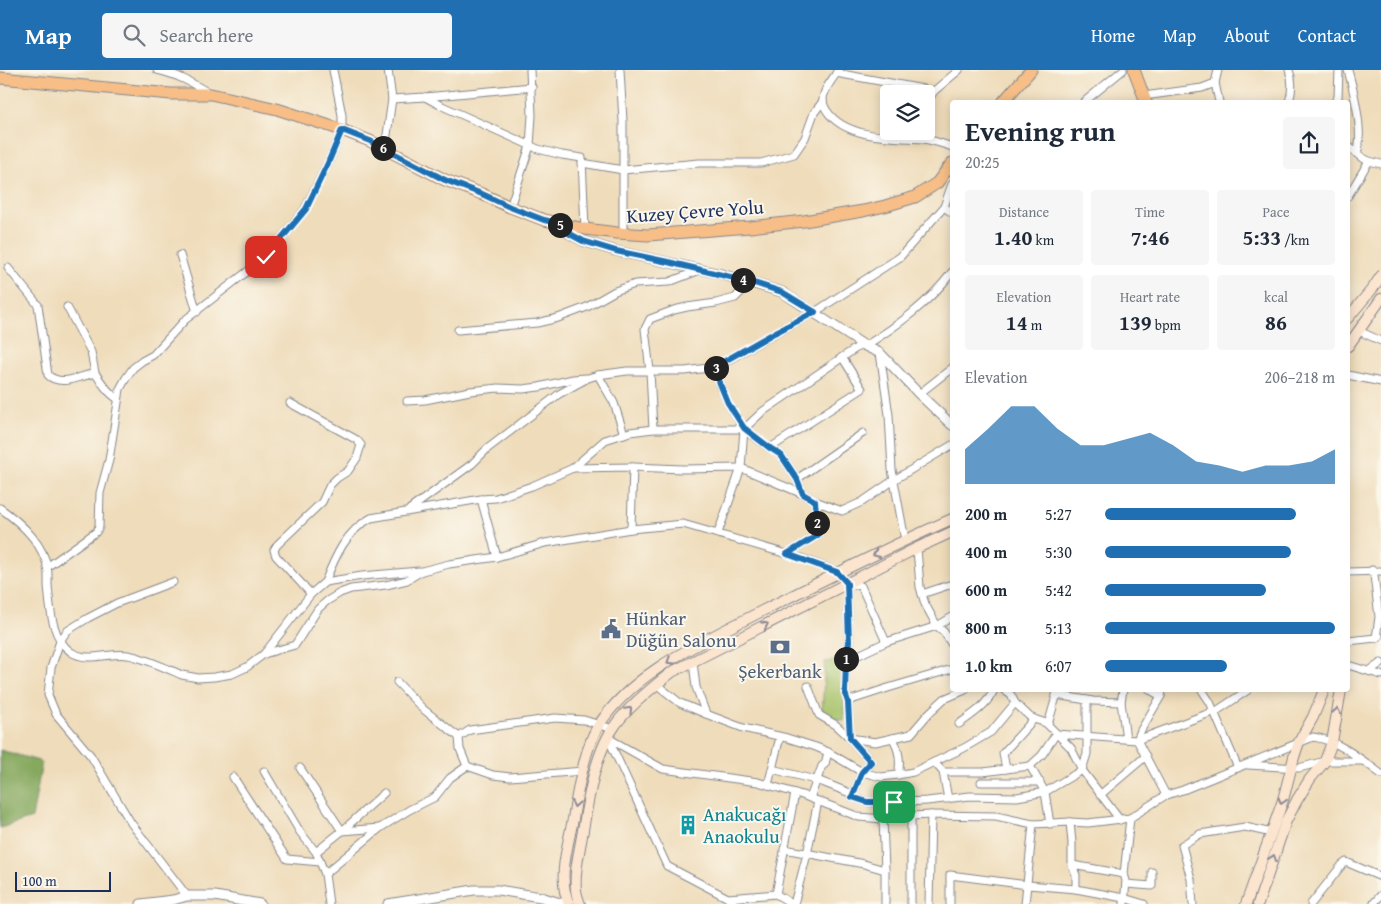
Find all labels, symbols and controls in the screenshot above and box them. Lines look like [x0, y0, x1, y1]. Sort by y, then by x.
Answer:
search box [102, 13, 452, 58]
text: Map [25, 18, 72, 53]
icon: search [120, 21, 148, 49]
text: Search here [160, 21, 253, 49]
text: Home [1091, 22, 1135, 49]
text: Map [1163, 22, 1196, 49]
text: About [1224, 22, 1270, 49]
text: Contact [1298, 22, 1356, 49]
map controls [880, 85, 935, 140]
button: layers [880, 85, 935, 140]
text: Evening run [965, 110, 1116, 151]
button: share [1283, 117, 1335, 169]
pin: 6 [370, 136, 396, 160]
text: 6 [380, 138, 387, 158]
text: 20:25 [965, 150, 1000, 174]
street label: Kuzey Çevre Yolu [626, 192, 765, 230]
text: Distance [999, 202, 1049, 222]
text: Time [1135, 202, 1165, 222]
text: Pace [1263, 202, 1289, 222]
pin: 5 [548, 212, 572, 238]
text: 5 [557, 215, 564, 235]
text: 1.40 [994, 222, 1032, 253]
text: 7:46 [1131, 222, 1169, 253]
text: 5:33 [1243, 222, 1281, 253]
text: km [1032, 230, 1054, 250]
text: /km [1281, 230, 1309, 250]
pin [245, 236, 287, 278]
icon: check [252, 243, 280, 271]
pin: 4 [730, 268, 756, 292]
text: 4 [740, 270, 747, 290]
text: Elevation [997, 287, 1051, 307]
text: Heart rate [1120, 287, 1180, 307]
text: kcal [1264, 287, 1288, 307]
text: 14 [1006, 307, 1028, 338]
text: 139 [1119, 307, 1152, 338]
text: 86 [1265, 307, 1287, 338]
text: m [1028, 315, 1042, 335]
text: bpm [1152, 315, 1181, 335]
pin: 3 [704, 356, 728, 380]
text: 3 [713, 358, 720, 378]
text: Elevation [965, 365, 1028, 389]
text: 206–218 m [1265, 365, 1335, 389]
text: 200 m [965, 502, 1007, 526]
text: 5:27 [1045, 502, 1072, 526]
pin: 2 [804, 510, 830, 536]
text: 2 [814, 513, 821, 533]
text: 400 m [965, 540, 1007, 564]
text: 5:30 [1045, 540, 1072, 564]
one-way arrow [872, 547, 881, 558]
text: 600 m [965, 578, 1007, 602]
text: 5:42 [1045, 578, 1072, 602]
place label: Hünkar Düğün Salonu [626, 604, 737, 654]
text: 800 m [965, 616, 1007, 640]
text: 5:13 [1045, 616, 1072, 640]
public building icon: Hünkar Düğün Salonu [600, 618, 622, 640]
one-way arrow [760, 621, 769, 631]
bank icon: Şekerbank [769, 636, 791, 658]
pin: 1 [834, 646, 858, 672]
text: 1 [843, 649, 850, 669]
one-way arrow [667, 654, 676, 664]
text: 1.0 km [965, 654, 1012, 678]
text: 6:07 [1045, 654, 1072, 678]
place label: Şekerbank [738, 657, 822, 685]
one-way arrow [623, 707, 632, 716]
one-way arrow [1332, 707, 1342, 715]
pin [873, 781, 915, 823]
icon: arrive [880, 788, 908, 816]
one-way arrow [1278, 796, 1288, 804]
one-way arrow [571, 800, 581, 809]
place label: Anakucağı Anaokulu [703, 800, 786, 850]
building icon: Anakucağı Anaokulu [677, 814, 699, 836]
one-way arrow [1268, 854, 1278, 863]
scale bar [15, 869, 111, 892]
text: 100 m [22, 871, 57, 891]

